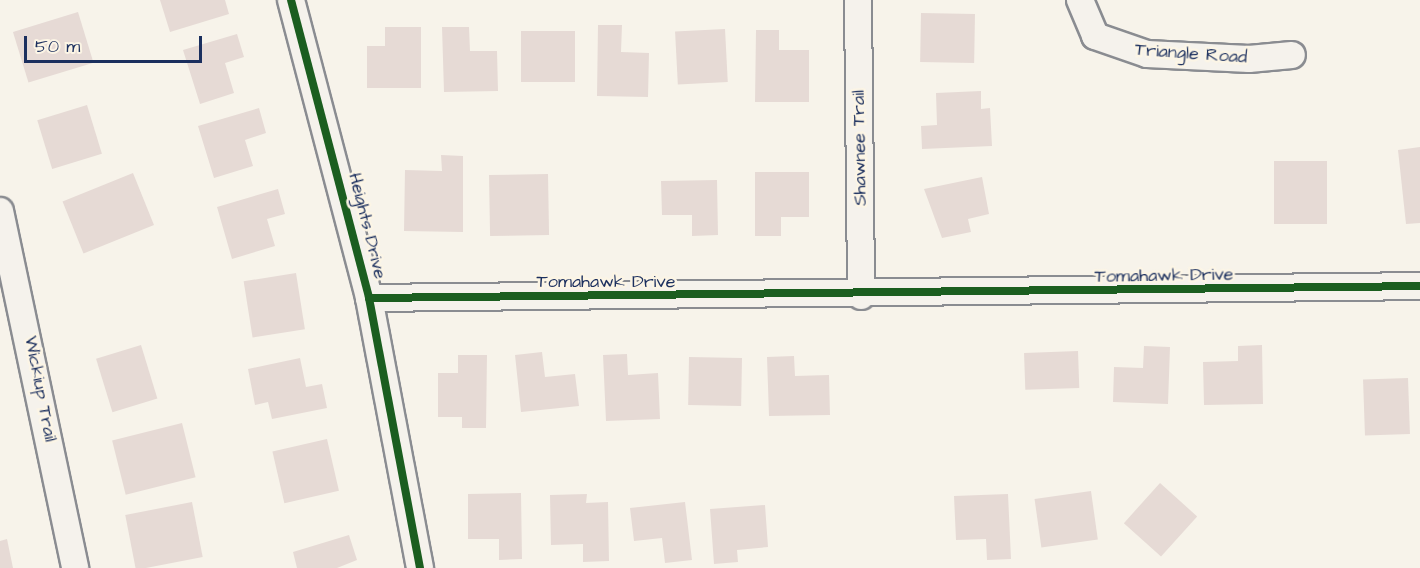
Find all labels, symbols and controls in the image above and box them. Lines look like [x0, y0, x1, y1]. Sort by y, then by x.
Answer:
scale bar [27, 24, 206, 62]
text: 50 m [35, 34, 80, 59]
street label: Triangle Road [1134, 39, 1248, 69]
street label: Shawnee Trail [848, 90, 872, 206]
street label: Heights Drive [343, 171, 391, 281]
street label: Tomahawk Drive [1094, 264, 1234, 288]
street label: Tomahawk Drive [537, 271, 675, 293]
street label: Wickiup Trail [19, 334, 61, 444]

